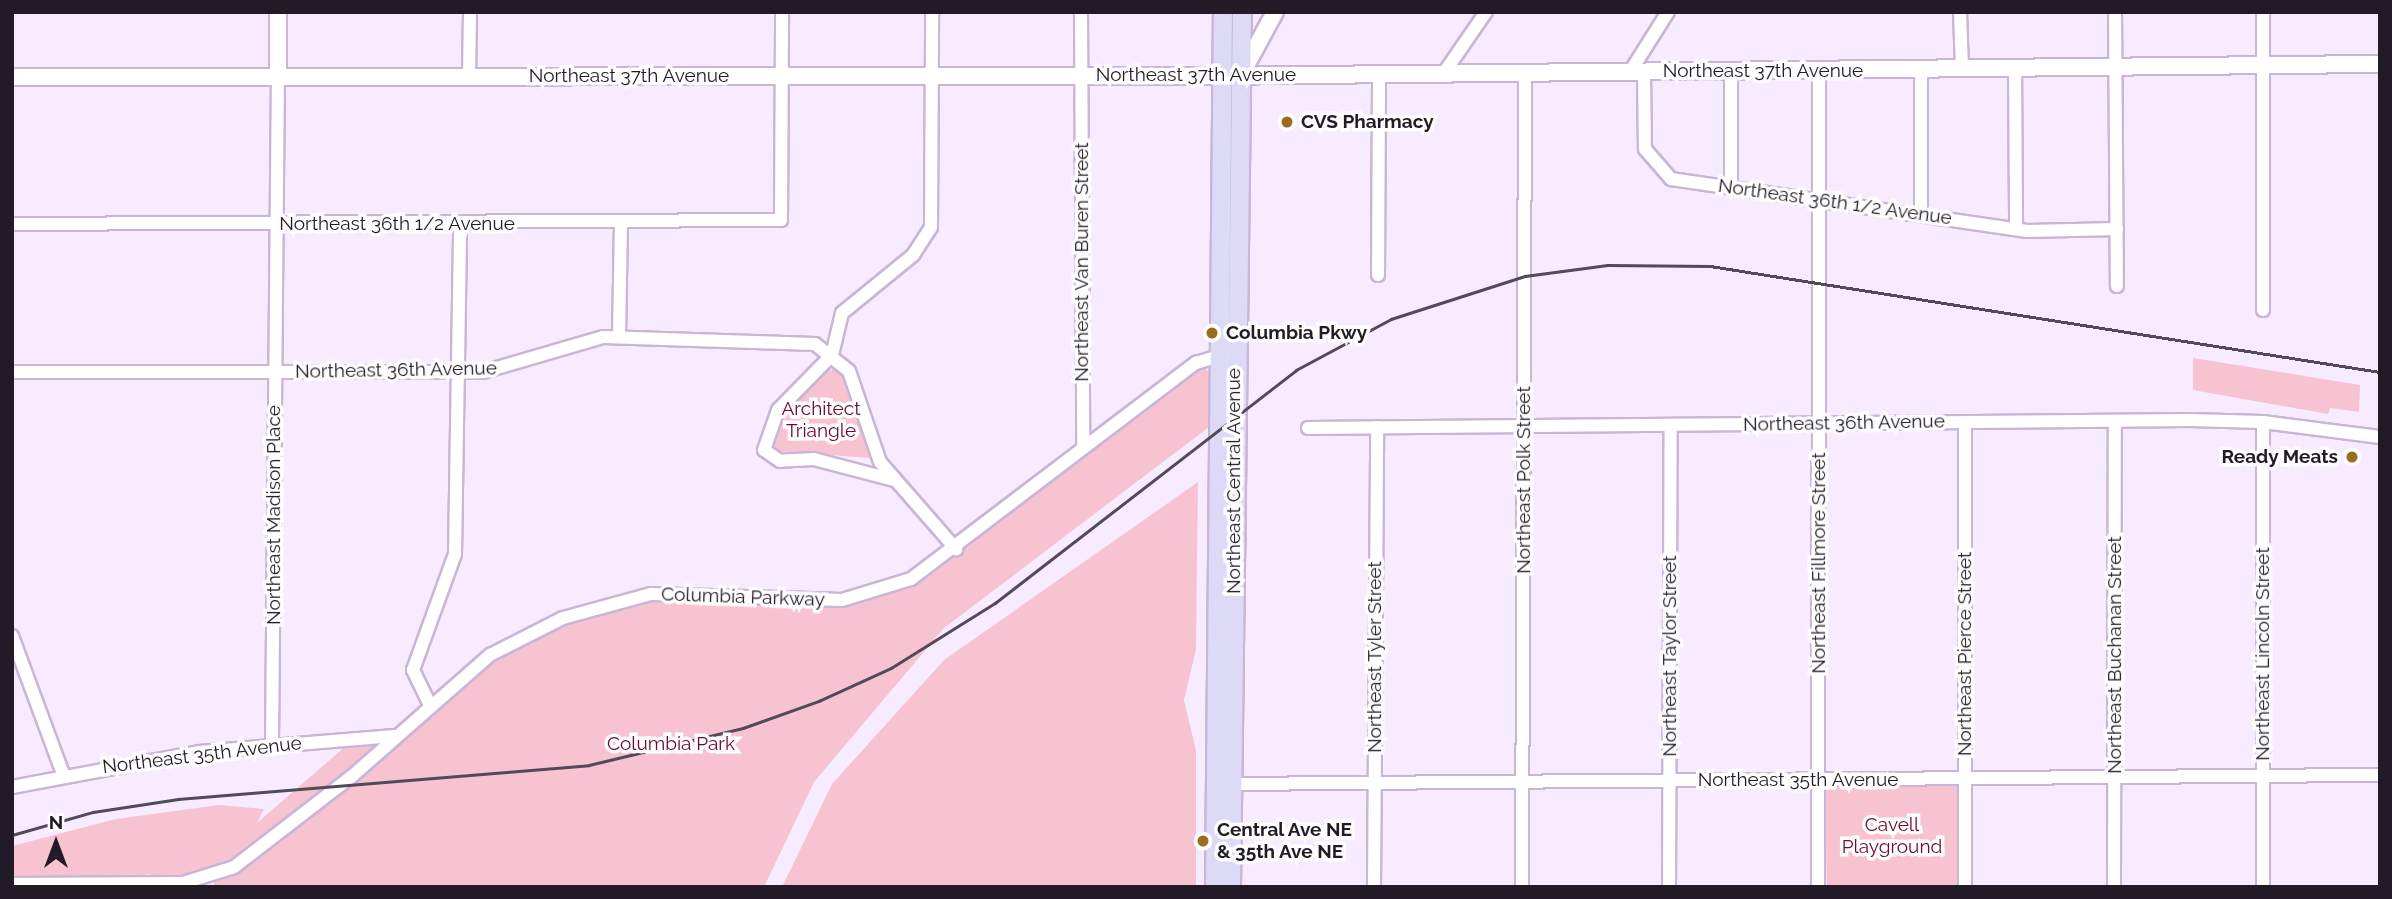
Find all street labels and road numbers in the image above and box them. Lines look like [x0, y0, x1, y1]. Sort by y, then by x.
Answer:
street label: Northeast 37th Avenue [1663, 60, 1863, 82]
street label: Northeast 37th Avenue [1096, 64, 1296, 86]
street label: Northeast 37th Avenue [529, 65, 729, 87]
street label: Northeast Van Buren Street [1071, 142, 1093, 382]
street label: Northeast 36th 1/2 Avenue [1716, 174, 1954, 230]
street label: Northeast 36th 1/2 Avenue [279, 213, 515, 235]
street label: Northeast 36th Avenue [295, 357, 497, 383]
street label: Northeast Central Avenue [1223, 367, 1245, 595]
street label: Northeast Polk Street [1513, 386, 1535, 574]
street label: Northeast Madison Place [263, 405, 285, 625]
street label: Northeast 36th Avenue [1743, 410, 1945, 436]
street label: Northeast Fillmore Street [1808, 452, 1830, 674]
street label: Northeast Buchanan Street [2104, 536, 2126, 774]
street label: Northeast Lincoln Street [2252, 547, 2274, 761]
street label: Northeast Pierce Street [1954, 552, 1976, 756]
street label: Northeast Taylor Street [1659, 555, 1681, 757]
street label: Northeast Tyler Street [1364, 561, 1386, 753]
street label: Columbia Parkway [661, 583, 825, 611]
street label: Northeast 35th Avenue [101, 731, 303, 779]
street label: Northeast 35th Avenue [1697, 769, 1899, 791]

